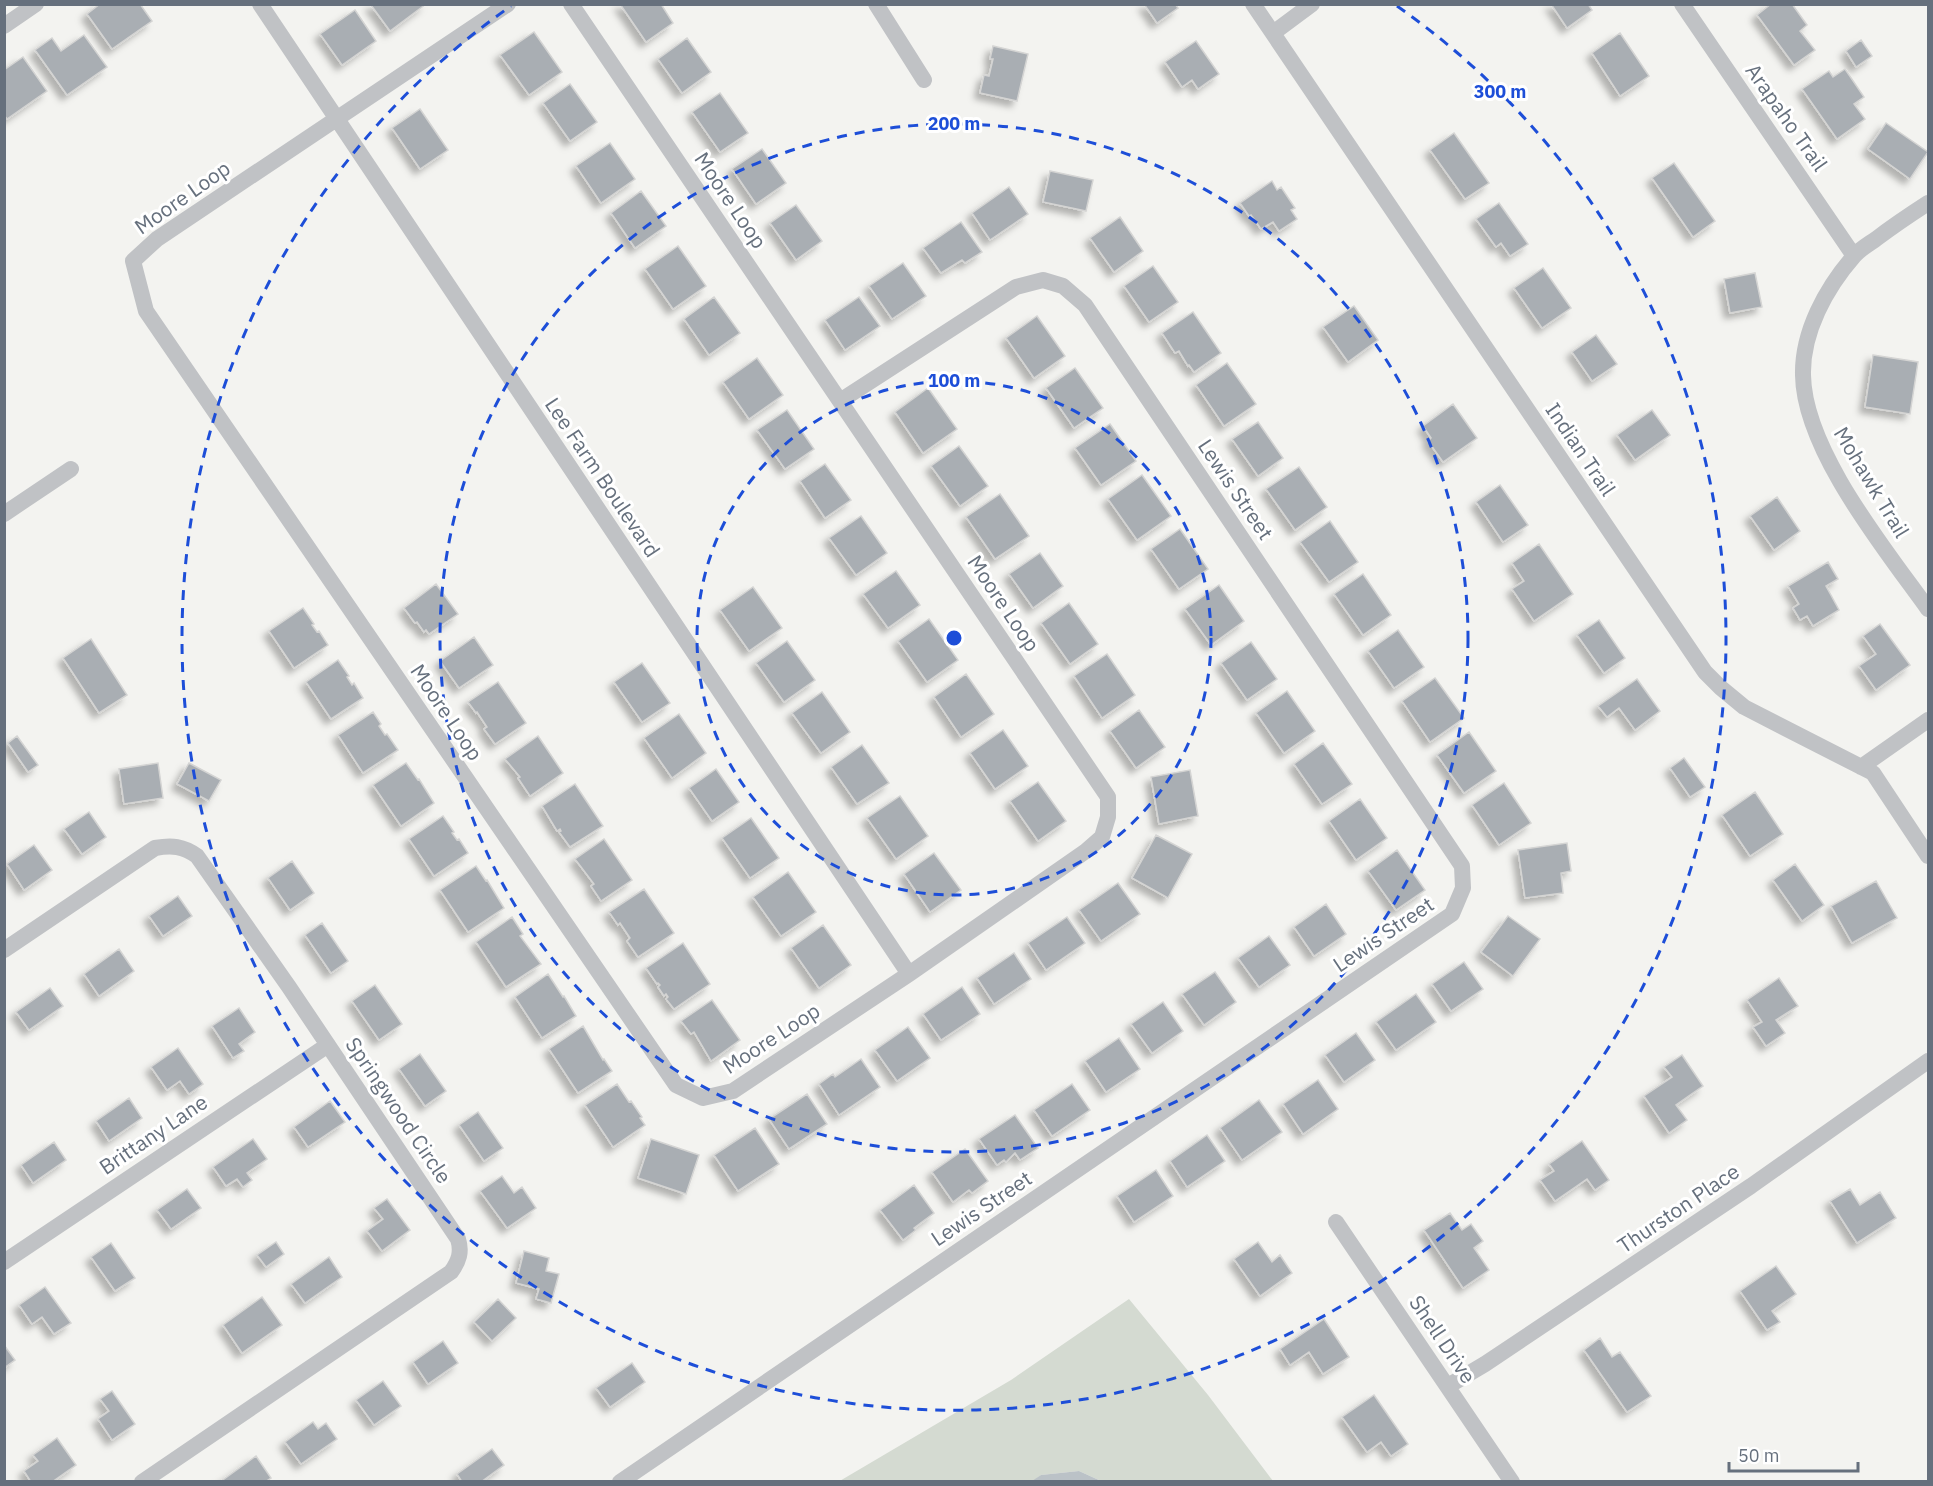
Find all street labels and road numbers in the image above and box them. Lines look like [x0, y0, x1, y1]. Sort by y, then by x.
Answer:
street label: Arapaho Trail [1740, 58, 1835, 177]
street label: Moore Loop [688, 146, 774, 254]
street label: Moore Loop [129, 154, 235, 240]
street label: Lee Farm Boulevard [539, 392, 667, 562]
street label: Indian Trail [1540, 397, 1623, 501]
street label: Mohawk Trail [1828, 421, 1916, 543]
street label: Lewis Street [1192, 433, 1280, 545]
street label: Moore Loop [961, 549, 1047, 657]
street label: Moore Loop [404, 658, 490, 766]
street label: Lewis Street [1327, 890, 1439, 978]
street label: Moore Loop [717, 996, 825, 1080]
street label: Springwood Circle [340, 1031, 458, 1189]
street label: Brittany Lane [93, 1087, 213, 1181]
street label: Thurston Place [1612, 1157, 1744, 1259]
street label: Lewis Street [925, 1164, 1037, 1252]
street label: Shell Drive [1403, 1289, 1483, 1389]

